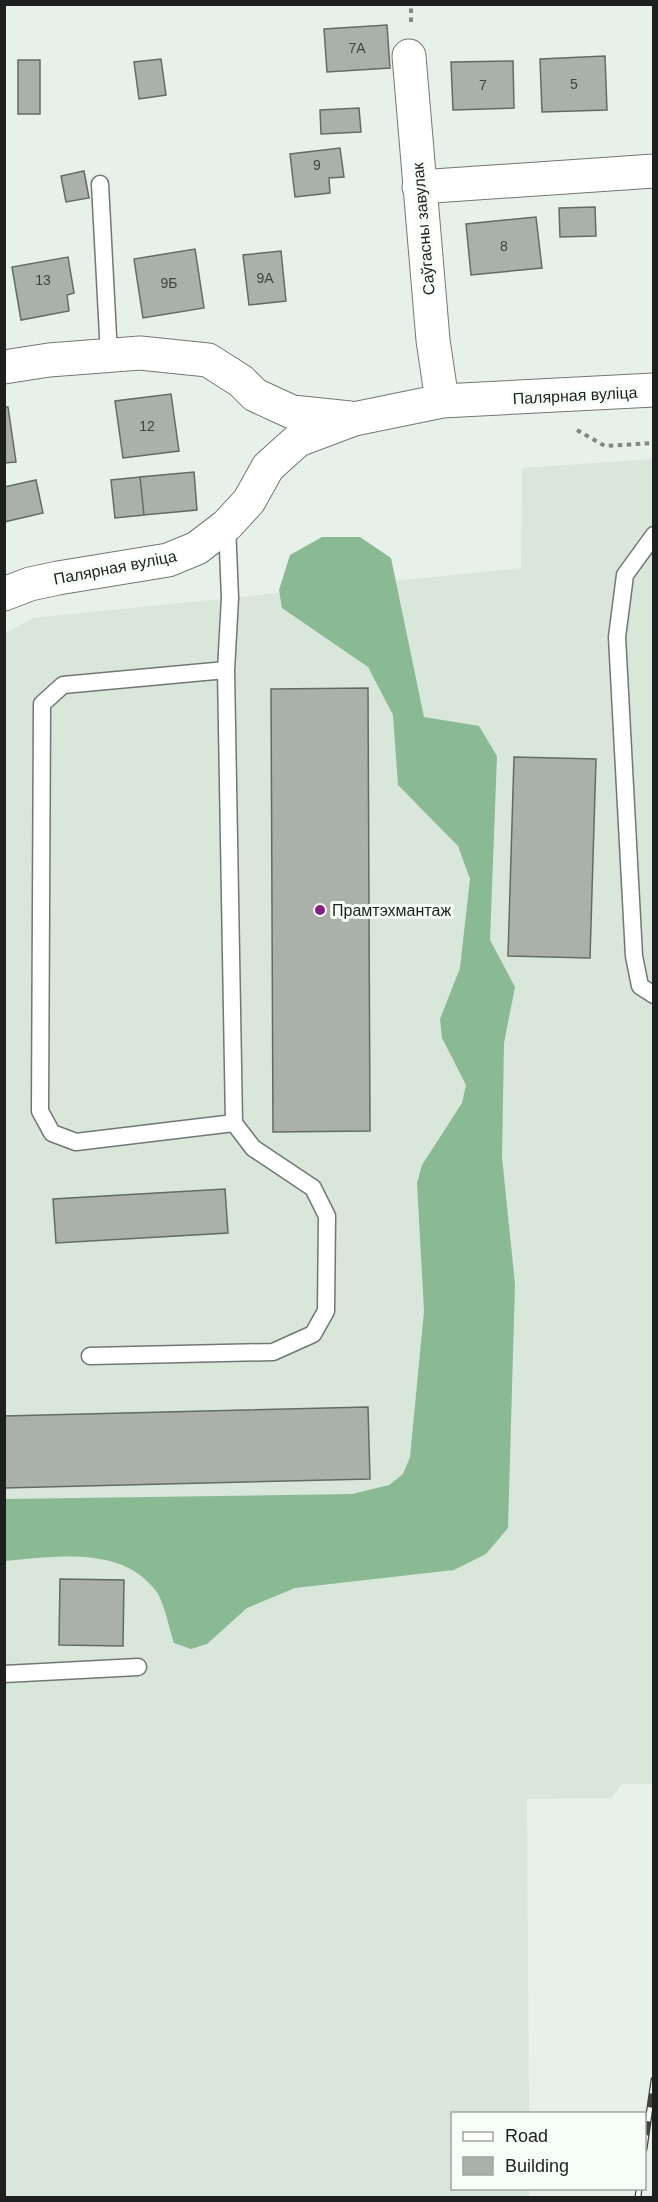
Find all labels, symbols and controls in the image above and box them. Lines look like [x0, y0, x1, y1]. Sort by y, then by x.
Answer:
house number: 7А [348, 40, 366, 56]
house number: 5 [570, 76, 578, 92]
house number: 7 [479, 77, 487, 93]
house number: 9 [313, 157, 321, 173]
street label: Саўгасны завулак [409, 161, 438, 296]
house number: 8 [500, 238, 508, 254]
house number: 9А [256, 270, 274, 286]
house number: 13 [35, 272, 51, 288]
house number: 9Б [161, 275, 177, 291]
street label: Палярная вуліца [512, 384, 638, 407]
house number: 12 [139, 418, 155, 434]
street label: Палярная вуліца [52, 547, 178, 588]
place label: Прамтэхмантаж [332, 902, 451, 919]
marker: Прамтэхмантаж [313, 903, 327, 917]
legend [451, 2112, 646, 2190]
text: Road [505, 2126, 548, 2146]
text: Building [505, 2156, 569, 2176]

